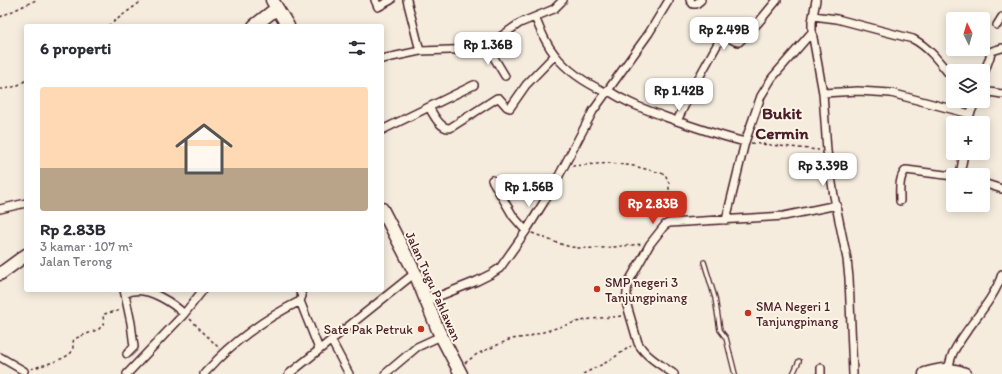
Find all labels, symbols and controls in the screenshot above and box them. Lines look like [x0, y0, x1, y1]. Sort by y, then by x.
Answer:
north arrow [946, 12, 990, 56]
map controls [946, 12, 990, 212]
pin: Rp 2.49B [683, 17, 765, 51]
text: Rp 2.49B [699, 22, 749, 37]
pin: Rp 1.36B [447, 32, 529, 66]
icon: filters [346, 37, 368, 59]
text: Rp 1.36B [463, 37, 513, 52]
text: 6 properti [40, 38, 111, 58]
button: layers [946, 64, 990, 108]
pin: Rp 1.42B [638, 78, 720, 112]
text: Rp 1.42B [654, 83, 704, 98]
district label: Bukit Cermin [755, 103, 809, 143]
icon: home [168, 113, 240, 185]
button: + [946, 116, 990, 160]
pin: Rp 3.39B [782, 153, 864, 187]
text: Rp 3.39B [798, 158, 848, 173]
button: − [946, 168, 990, 212]
pin: Rp 1.56B [488, 174, 570, 208]
text: Rp 1.56B [505, 179, 553, 194]
pin: Rp 2.83B [612, 191, 694, 225]
text: Rp 2.83B [628, 196, 678, 211]
text: Rp 2.83B [40, 219, 106, 239]
street label: Jalan Tugu Pahlawan [403, 229, 465, 344]
text: 3 kamar · 107 m² [40, 239, 133, 254]
text: Jalan Terong [40, 254, 112, 269]
place label: SMP negeri 3 Tanjungpinang [605, 275, 688, 305]
marker: SMP negeri 3 Tanjungpinang [592, 284, 602, 294]
place label: SMA Negeri 1 Tanjungpinang [756, 299, 839, 329]
marker: SMA Negeri 1 Tanjungpinang [743, 308, 753, 318]
place label: Sate Pak Petruk [324, 322, 413, 337]
marker: Sate Pak Petruk [416, 324, 426, 334]

